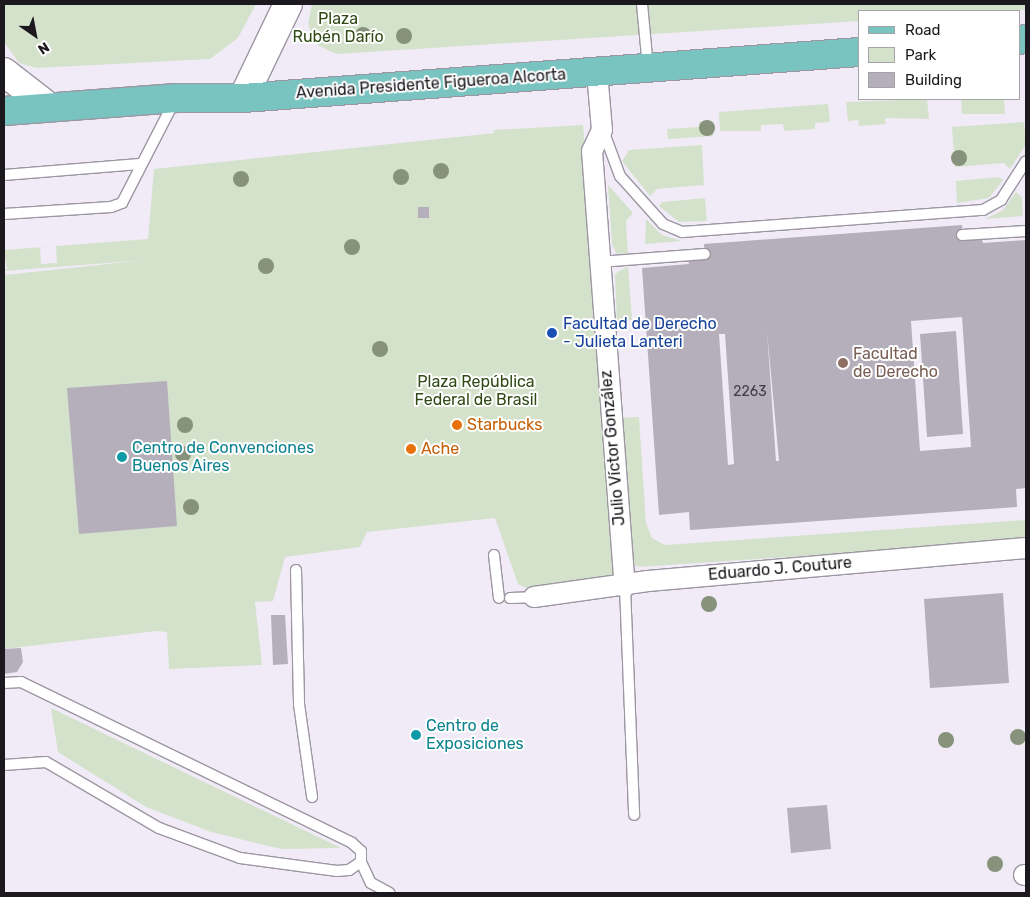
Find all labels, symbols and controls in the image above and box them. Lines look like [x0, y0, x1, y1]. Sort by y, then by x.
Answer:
park label: Plaza Rubén Darío [292, 9, 384, 47]
north arrow [10, 10, 60, 60]
legend [858, 10, 1020, 100]
text: Road [905, 21, 941, 39]
text: N [35, 38, 52, 58]
text: Park [905, 46, 936, 64]
street label: Avenida Presidente Figueroa Alcorta [295, 65, 567, 103]
text: Building [905, 71, 962, 89]
place label: Facultad de Derecho - Julieta Lanteri [563, 314, 717, 352]
marker: Facultad de Derecho - Julieta Lanteri [545, 326, 559, 340]
place label: Facultad de Derecho [853, 344, 938, 382]
marker: Facultad de Derecho [837, 357, 849, 369]
street label: Julio Víctor González [597, 369, 629, 527]
park label: Plaza República Federal de Brasil [415, 372, 537, 410]
house number: 2263 [733, 384, 767, 400]
place label: Starbucks [467, 415, 542, 435]
marker: Starbucks [451, 419, 463, 431]
place label: Centro de Convenciones Buenos Aires [132, 438, 314, 476]
place label: Ache [421, 439, 459, 459]
marker: Ache [405, 443, 417, 455]
marker: Centro de Convenciones Buenos Aires [116, 451, 128, 463]
street label: Eduardo J. Couture [707, 553, 853, 585]
place label: Centro de Exposiciones [426, 716, 524, 754]
marker: Centro de Exposiciones [410, 729, 422, 741]

